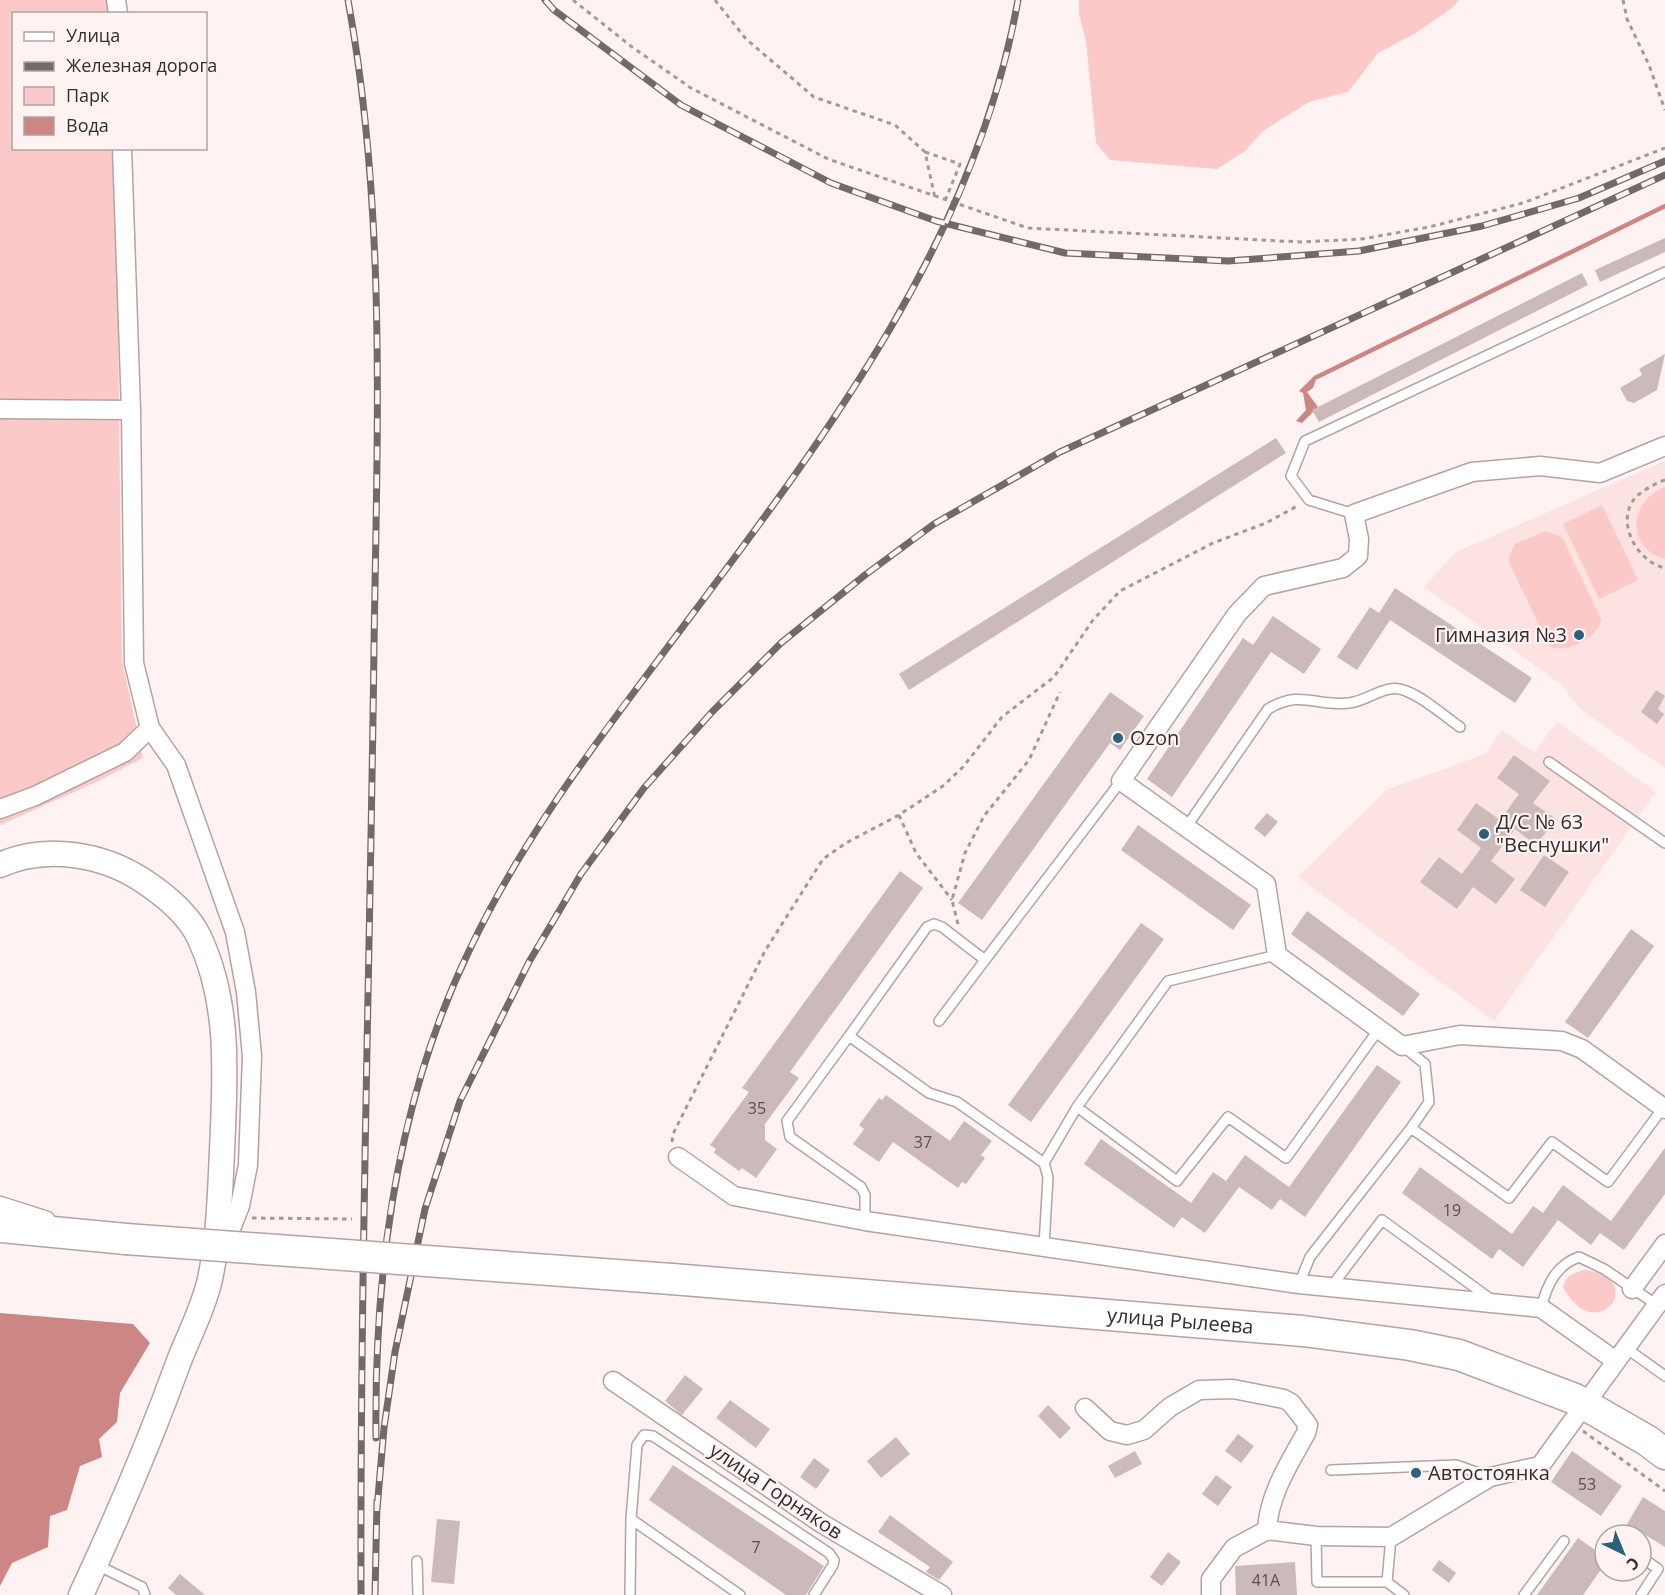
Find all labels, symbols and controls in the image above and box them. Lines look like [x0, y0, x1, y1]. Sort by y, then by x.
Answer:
legend [12, 12, 207, 150]
text: Улица [66, 23, 120, 47]
text: Железная дорога [66, 53, 217, 77]
text: Парк [66, 83, 110, 107]
text: Вода [66, 113, 109, 137]
place label: Гимназия №3 [1435, 621, 1567, 648]
marker: Гимназия №3 [1572, 628, 1586, 642]
place label: Ozon [1130, 724, 1179, 751]
marker: Ozon [1111, 731, 1125, 745]
place label: Д/С № 63 "Веснушки" [1496, 808, 1609, 858]
marker: Д/С № 63 "Веснушки" [1477, 827, 1491, 841]
house number: 35 [748, 1097, 766, 1119]
house number: 37 [914, 1131, 932, 1153]
house number: 19 [1443, 1199, 1461, 1221]
street label: улица Рылеева [1106, 1301, 1255, 1340]
street label: улица Горняков [704, 1436, 848, 1545]
place label: Автостоянка [1428, 1459, 1550, 1486]
marker: Автостоянка [1409, 1466, 1423, 1480]
house number: 53 [1578, 1473, 1596, 1495]
north arrow [1593, 1523, 1653, 1583]
house number: 7 [751, 1536, 761, 1558]
text: С [1622, 1552, 1644, 1575]
house number: 41А [1252, 1569, 1281, 1591]

